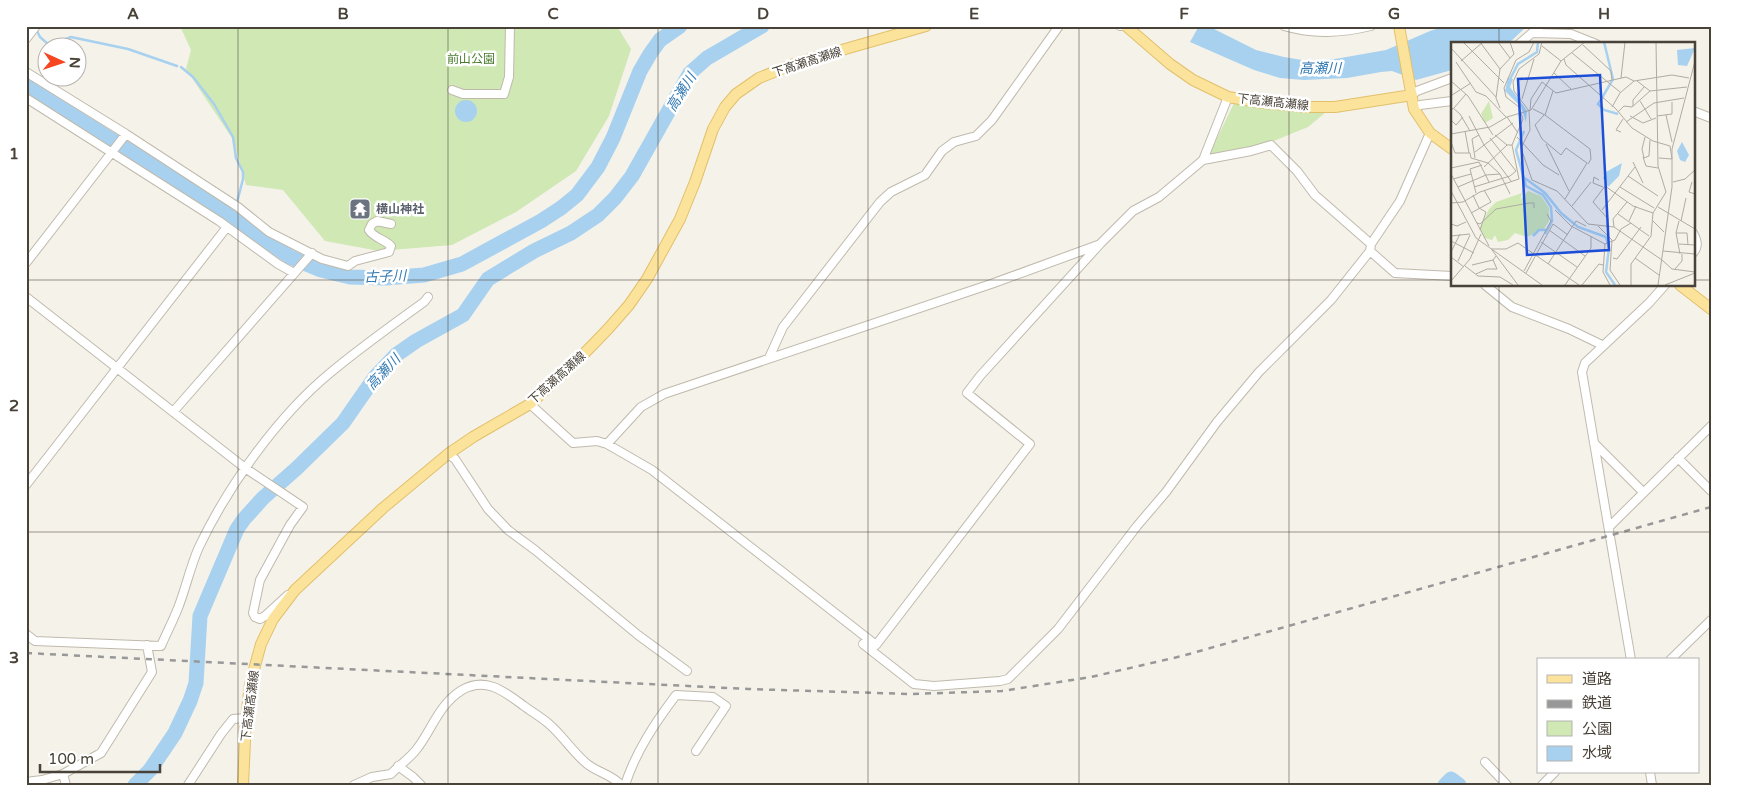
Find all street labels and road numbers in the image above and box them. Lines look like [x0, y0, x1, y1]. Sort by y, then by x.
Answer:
street label: 下高瀬高瀬線 [771, 44, 843, 80]
street label: 下高瀬高瀬線 [1236, 91, 1310, 113]
street label: 下高瀬高瀬線 [526, 349, 588, 407]
street label: 下高瀬高瀬線 [239, 669, 261, 743]

